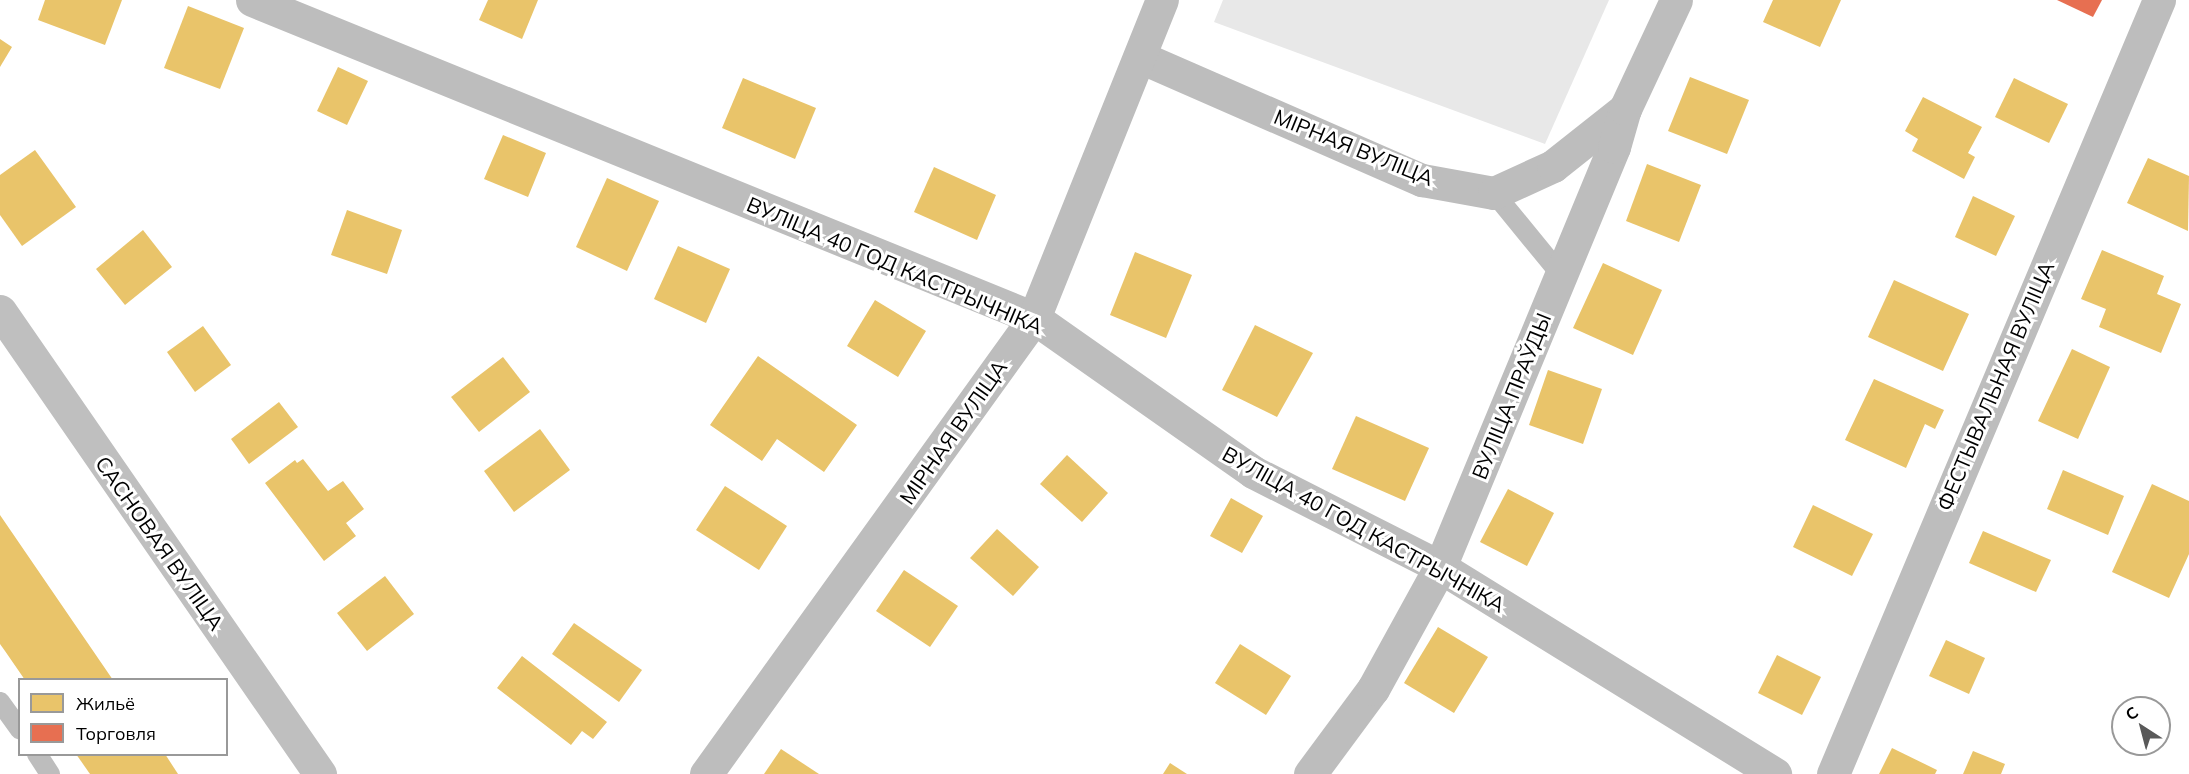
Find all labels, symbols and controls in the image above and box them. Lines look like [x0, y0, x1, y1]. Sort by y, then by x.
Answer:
street label: МІРНАЯ ВУЛІЦА [1271, 103, 1437, 191]
street label: ВУЛІЦА 40 ГОД КАСТРЫЧНІКА [743, 191, 1047, 339]
street label: ФЕСТЫВАЛЬНАЯ ВУЛІЦА [1931, 258, 2059, 514]
street label: ВУЛІЦА ПРАЎДЫ [1466, 309, 1556, 483]
street label: МІРНАЯ ВУЛІЦА [894, 355, 1012, 509]
street label: ВУЛІЦА 40 ГОД КАСТРЫЧНІКА [1218, 441, 1510, 617]
street label: САСНОВАЯ ВУЛІЦА [90, 451, 230, 635]
legend [18, 678, 228, 756]
text: Жильё [76, 692, 135, 715]
north arrow [2111, 696, 2171, 756]
text: С [2121, 702, 2142, 724]
text: Торговля [76, 722, 156, 745]

